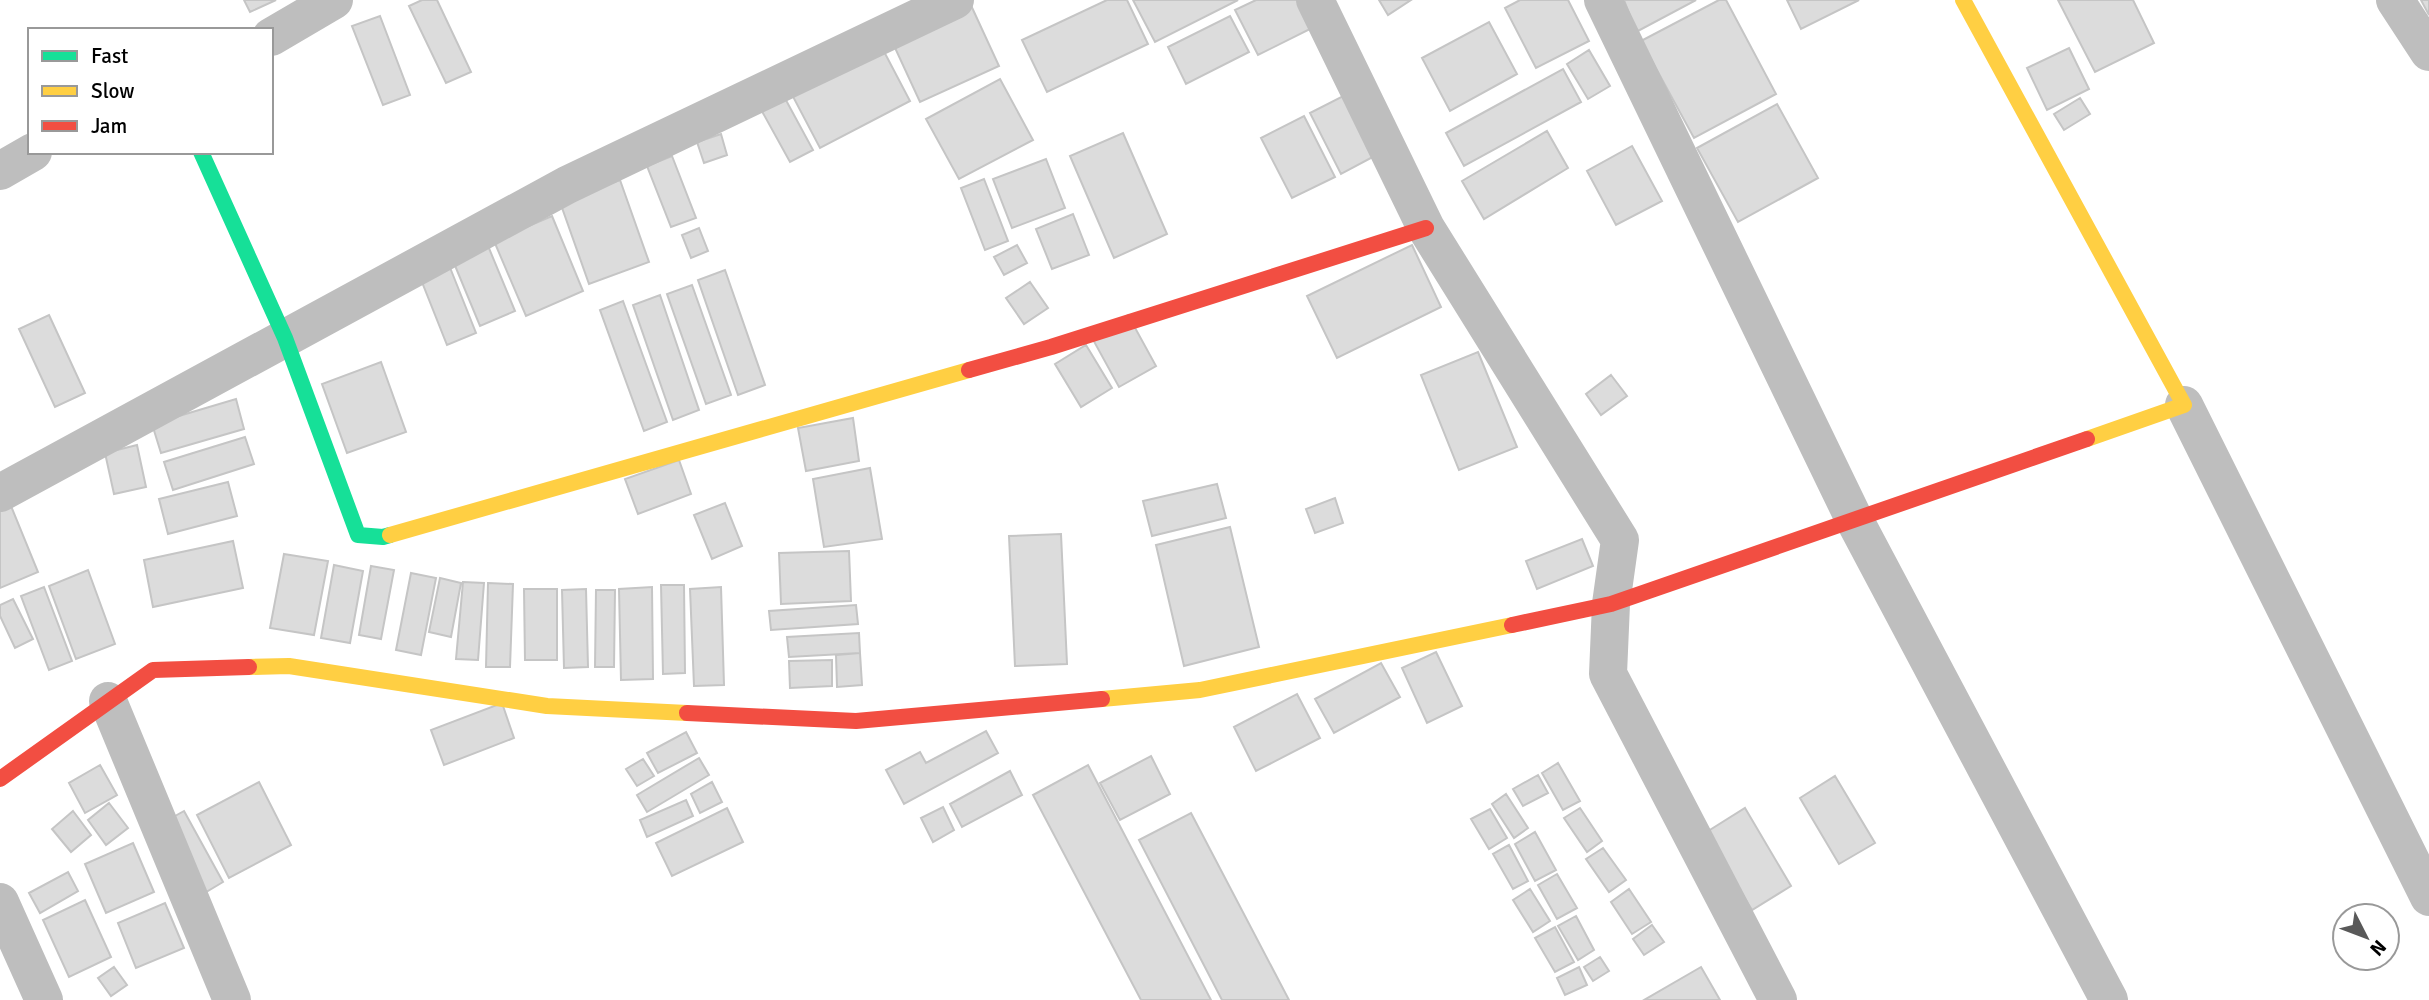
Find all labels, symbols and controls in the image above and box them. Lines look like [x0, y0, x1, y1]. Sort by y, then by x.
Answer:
legend [28, 28, 273, 154]
text: Fast [91, 43, 128, 69]
text: Slow [91, 78, 135, 104]
text: Jam [91, 113, 127, 139]
north arrow [2331, 902, 2401, 972]
text: N [2365, 935, 2391, 961]

